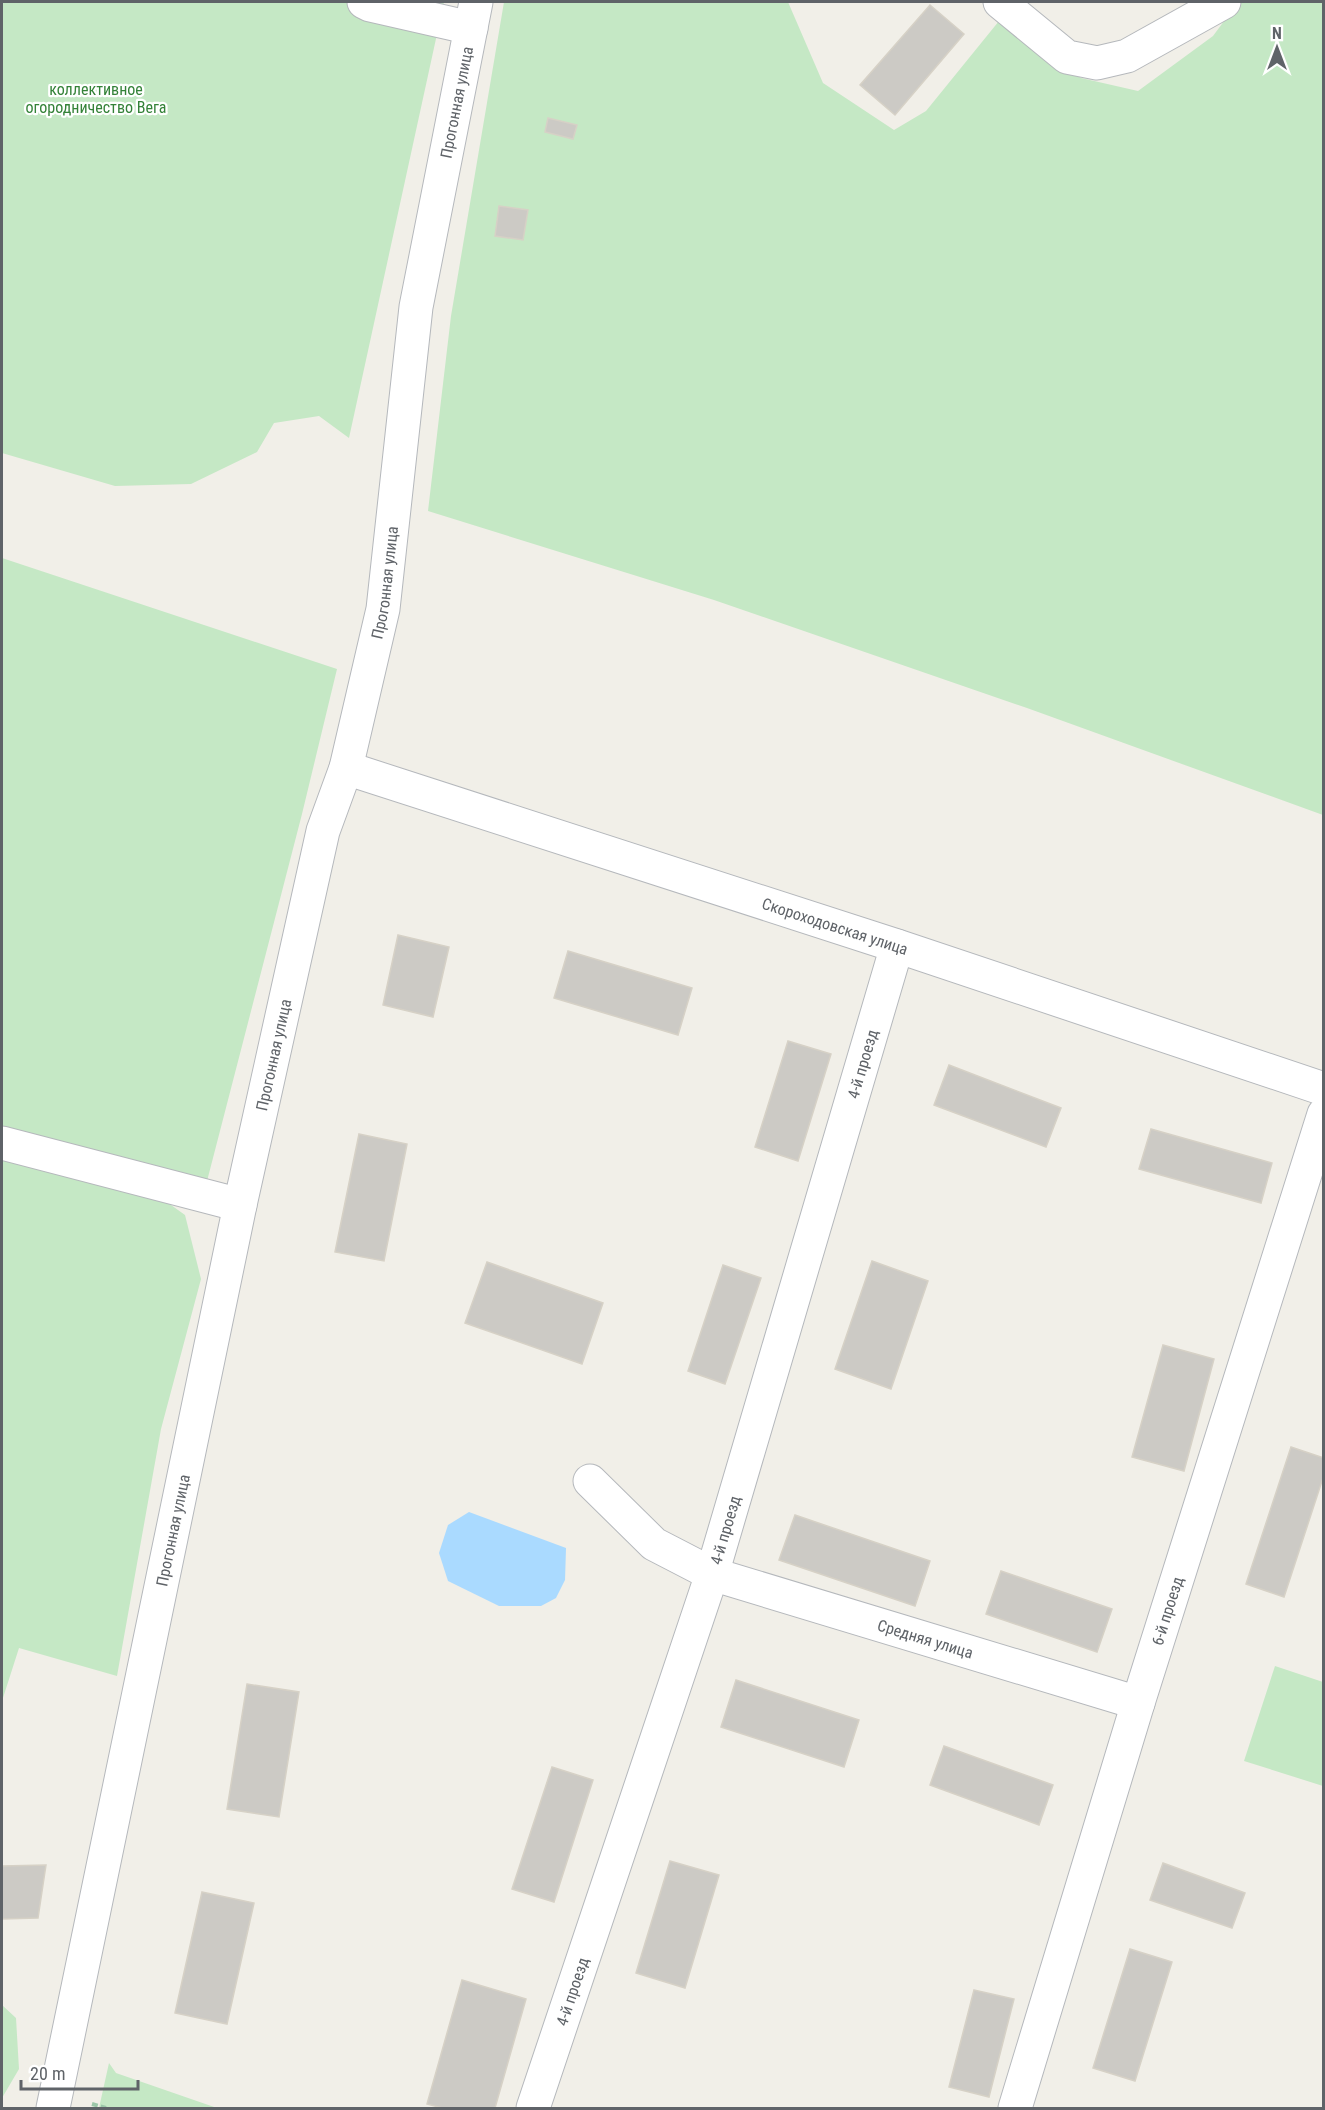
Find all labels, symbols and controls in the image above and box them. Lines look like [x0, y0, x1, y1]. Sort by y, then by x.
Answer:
north arrow [1247, 18, 1307, 78]
text: N [1272, 24, 1282, 43]
street label: Прогонная улица [436, 45, 477, 160]
park label: коллективное огородничество Вега [25, 80, 167, 117]
street label: Прогонная улица [367, 525, 401, 641]
street label: Скороходовская улица [760, 894, 911, 959]
street label: Прогонная улица [252, 997, 295, 1112]
street label: 4-й проезд [843, 1027, 882, 1101]
street label: Прогонная улица [152, 1473, 193, 1588]
street label: 4-й проезд [706, 1493, 744, 1567]
street label: 6-й проезд [1147, 1574, 1187, 1647]
street label: Средняя улица [875, 1615, 975, 1662]
street label: 4-й проезд [552, 1954, 593, 2028]
scale bar [21, 2053, 138, 2091]
text: 20 m [30, 2063, 65, 2084]

